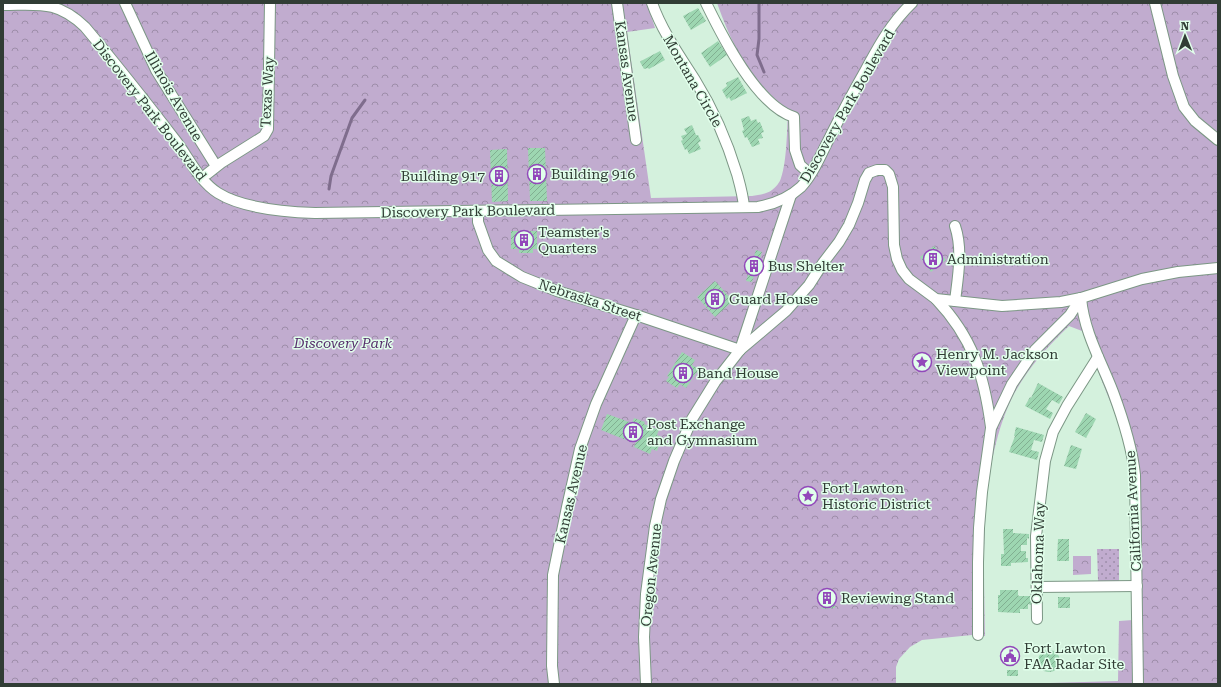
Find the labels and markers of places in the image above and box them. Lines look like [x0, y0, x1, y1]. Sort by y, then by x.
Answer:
building icon: Building 916 [526, 163, 548, 185]
building icon: Building 917 [488, 165, 510, 187]
place label: Building 916 [551, 166, 635, 182]
place label: Building 917 [401, 168, 485, 184]
place label: Teamster's Quarters [538, 224, 610, 256]
building icon: Teamster's Quarters [513, 229, 535, 251]
building icon: Administration [922, 248, 944, 270]
place label: Administration [947, 251, 1049, 267]
building icon: Bus Shelter [743, 255, 765, 277]
place label: Bus Shelter [768, 258, 845, 274]
building icon: Guard House [704, 288, 726, 310]
place label: Guard House [729, 291, 818, 307]
place label: Henry M. Jackson Viewpoint [936, 346, 1058, 378]
place icon: Henry M. Jackson Viewpoint [911, 351, 933, 373]
building icon: Band House [672, 362, 694, 384]
place label: Band House [697, 365, 779, 381]
place label: Post Exchange and Gymnasium [647, 416, 758, 448]
building icon: Post Exchange and Gymnasium [622, 421, 644, 443]
place label: Fort Lawton Historic District [822, 480, 931, 512]
place icon: Fort Lawton Historic District [797, 485, 819, 507]
building icon: Reviewing Stand [816, 587, 838, 609]
place label: Reviewing Stand [841, 590, 954, 606]
place label: Fort Lawton FAA Radar Site [1024, 640, 1125, 672]
public building icon: Fort Lawton FAA Radar Site [999, 645, 1021, 667]

